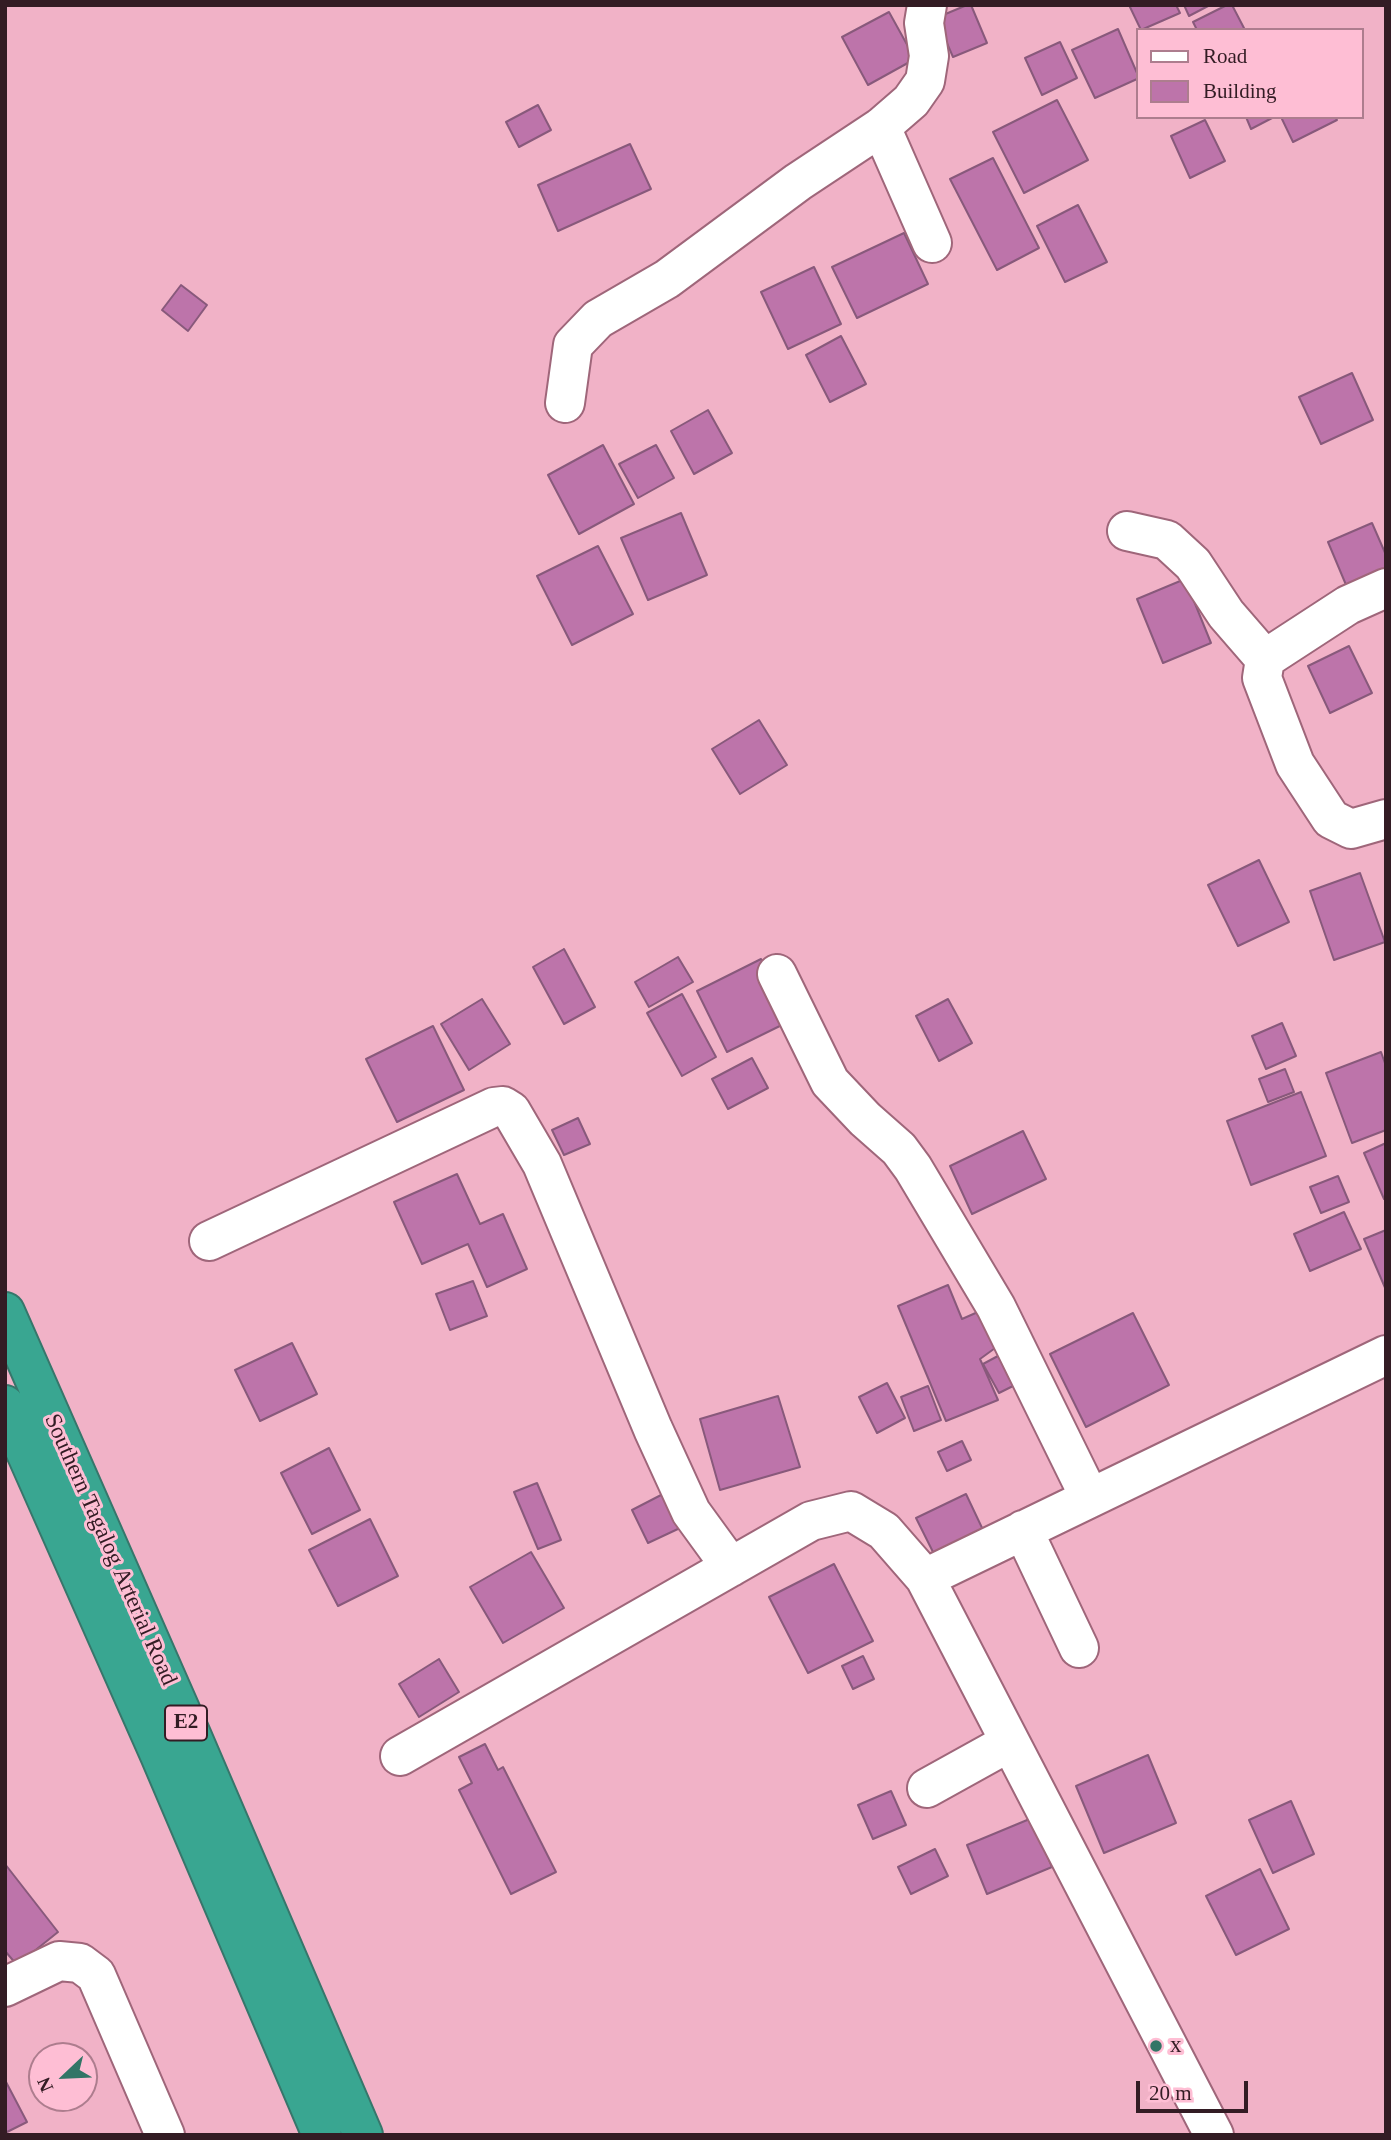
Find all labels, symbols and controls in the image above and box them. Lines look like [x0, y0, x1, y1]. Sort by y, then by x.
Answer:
legend [1136, 28, 1363, 119]
text: Road [1203, 44, 1247, 68]
text: Building [1203, 79, 1277, 103]
street label: Southern Tagalog Arterial Road [38, 1410, 182, 1690]
road number: E2 [165, 1706, 207, 1740]
place label: x [1170, 2032, 1182, 2060]
marker: x [1148, 2038, 1164, 2054]
north arrow [28, 2042, 98, 2112]
scale bar [1139, 2066, 1251, 2110]
text: N [33, 2074, 57, 2095]
text: 20 m [1149, 2081, 1192, 2105]

